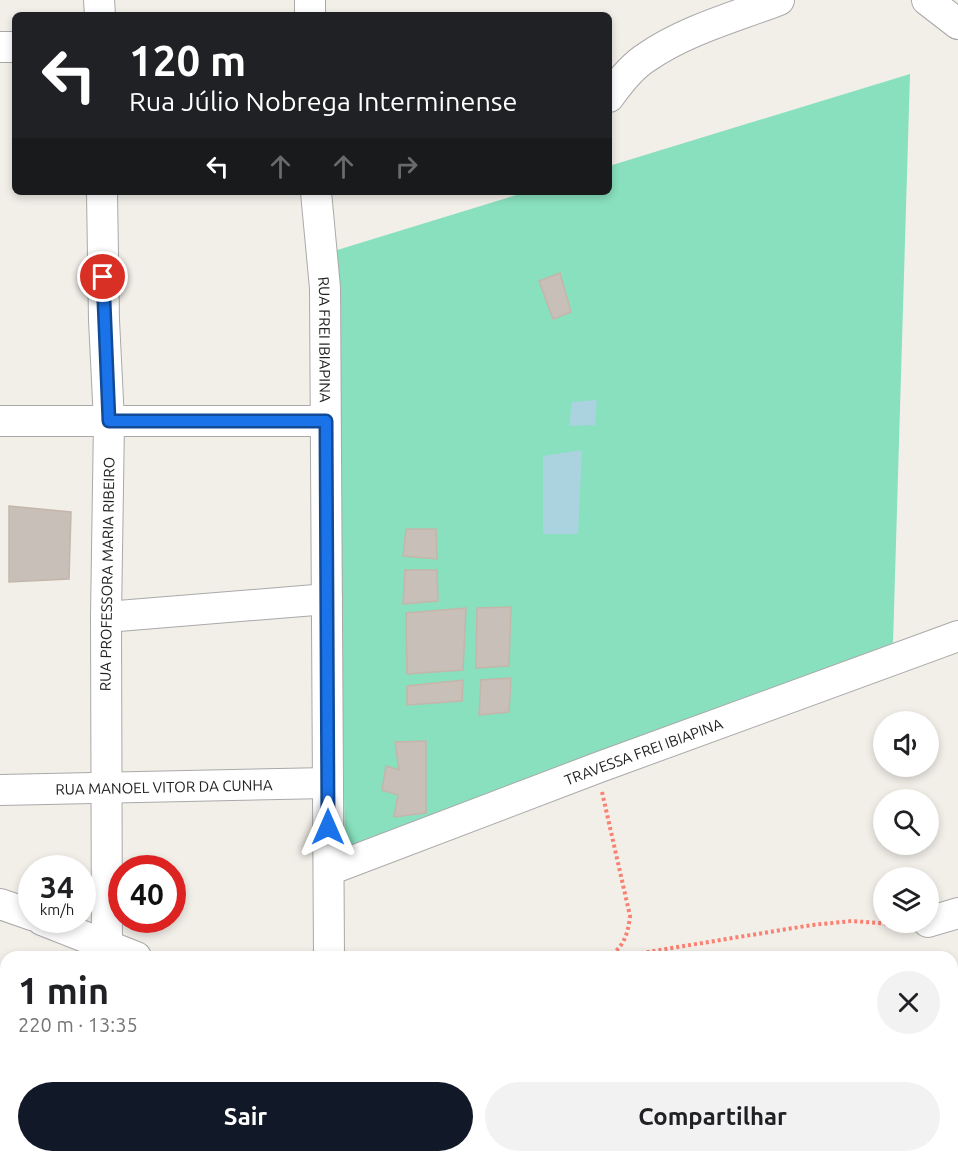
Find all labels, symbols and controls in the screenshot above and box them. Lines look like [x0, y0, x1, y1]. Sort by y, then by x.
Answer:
icon: left [30, 36, 108, 114]
text: 120 m [129, 37, 246, 84]
text: Rua Júlio Nobrega Interminense [129, 86, 517, 116]
icon: left [201, 150, 234, 183]
icon: ahead [264, 150, 297, 183]
icon: ahead [327, 150, 360, 183]
icon: right [390, 150, 423, 183]
pin [77, 251, 128, 302]
icon: arrive [86, 260, 119, 293]
street label: RUA FREI IBIAPINA [315, 276, 334, 403]
street label: RUA PROFESSORA MARIA RIBEIRO [96, 457, 118, 691]
map controls [873, 711, 939, 933]
button: sound [873, 711, 939, 777]
street label: TRAVESSA FREI IBIAPINA [562, 714, 725, 788]
street label: RUA MANOEL VITOR DA CUNHA [55, 776, 273, 797]
button: search [873, 789, 939, 855]
position arrow [296, 795, 360, 859]
speed limit sign: 40 [108, 855, 186, 933]
button: layers [873, 867, 939, 933]
text: 34 [40, 870, 74, 904]
text: km/h [40, 901, 74, 918]
text: 1 min [18, 970, 109, 1011]
button: close [877, 971, 940, 1034]
text: 220 m · 13:35 [18, 1013, 138, 1036]
button: Sair [18, 1082, 473, 1151]
button: Compartilhar [485, 1082, 940, 1151]

